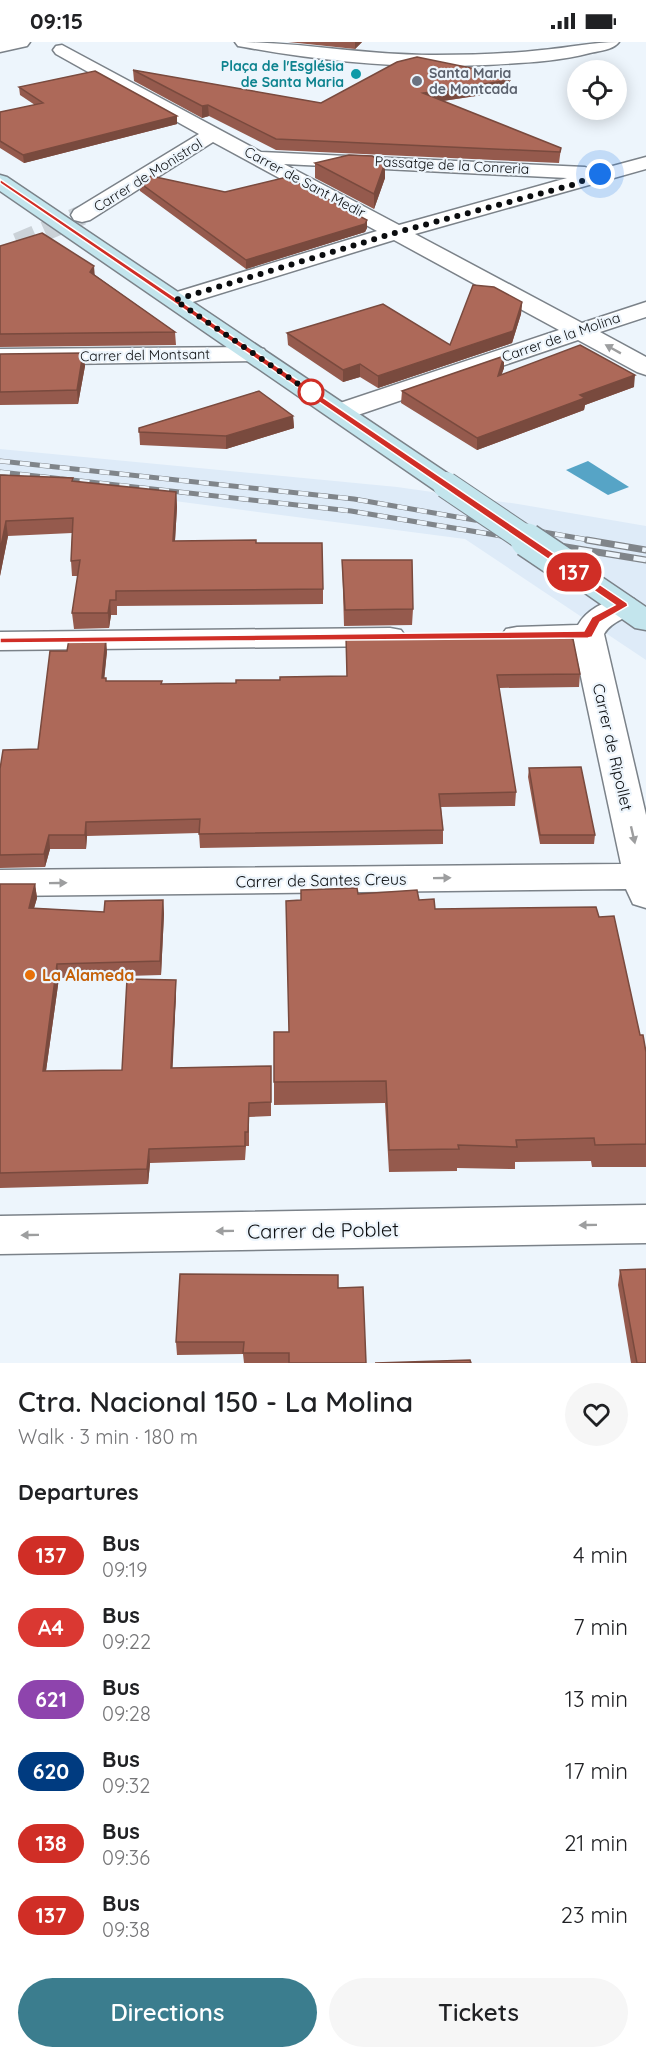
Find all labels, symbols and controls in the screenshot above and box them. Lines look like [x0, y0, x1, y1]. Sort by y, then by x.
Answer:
text: 09:15 [30, 7, 83, 35]
place label: Plaça de l'Església de Santa Maria [221, 57, 344, 91]
map controls [567, 60, 627, 120]
button: locate [567, 60, 627, 120]
place label: Santa Maria de Montcada [429, 64, 518, 98]
marker: Plaça de l'Església de Santa Maria [349, 67, 363, 81]
marker: Santa Maria de Montcada [410, 74, 424, 88]
street label: Carrer de Monistrol [90, 134, 206, 216]
street label: Carrer de Sant Medir [241, 142, 369, 222]
street label: Passatge de la Conreria [374, 152, 530, 178]
your location [585, 159, 615, 189]
street label: Carrer de la Molina [500, 308, 622, 366]
one-way arrow [605, 344, 622, 354]
street label: Carrer del Montsant [80, 345, 210, 365]
unlabelled marker [298, 379, 324, 405]
line badge: 137 [540, 552, 608, 592]
text: 137 [559, 559, 589, 585]
street label: Carrer de Ripollet [589, 681, 637, 813]
one-way arrow [628, 826, 638, 844]
street label: Carrer de Santes Creus [235, 869, 407, 891]
one-way arrow [433, 873, 452, 883]
one-way arrow [49, 878, 68, 888]
place label: La Alameda [42, 965, 134, 985]
marker: La Alameda [23, 968, 37, 982]
street label: Carrer de Poblet [247, 1216, 399, 1244]
one-way arrow [578, 1220, 597, 1230]
one-way arrow [215, 1227, 234, 1236]
one-way arrow [20, 1230, 39, 1240]
button: heart [565, 1383, 628, 1446]
text: Ctra. Nacional 150 - La Molina [18, 1384, 413, 1419]
text: Walk · 3 min · 180 m [18, 1424, 198, 1449]
text: Departures [18, 1478, 139, 1506]
text: Bus [102, 1529, 140, 1557]
text: 4 min [573, 1541, 628, 1569]
text: 137 [36, 1542, 66, 1568]
text: 09:19 [102, 1557, 147, 1582]
text: Bus [102, 1601, 140, 1629]
text: 7 min [573, 1613, 628, 1641]
text: A4 [38, 1614, 64, 1640]
text: 09:22 [102, 1629, 151, 1654]
text: Bus [102, 1673, 140, 1701]
text: 13 min [565, 1685, 628, 1713]
text: 621 [35, 1686, 67, 1712]
text: 09:28 [102, 1701, 151, 1726]
text: Bus [102, 1745, 140, 1773]
text: 17 min [565, 1757, 628, 1785]
text: 620 [33, 1758, 69, 1784]
text: 09:32 [102, 1773, 150, 1798]
text: Bus [102, 1817, 140, 1845]
text: 21 min [564, 1829, 628, 1857]
text: 138 [36, 1830, 66, 1856]
text: 09:36 [102, 1845, 150, 1870]
text: Bus [102, 1889, 140, 1917]
text: 23 min [561, 1901, 628, 1929]
text: 137 [36, 1902, 66, 1928]
text: 09:38 [102, 1917, 150, 1942]
button: Directions [18, 1978, 317, 2047]
button: Tickets [329, 1978, 628, 2047]

